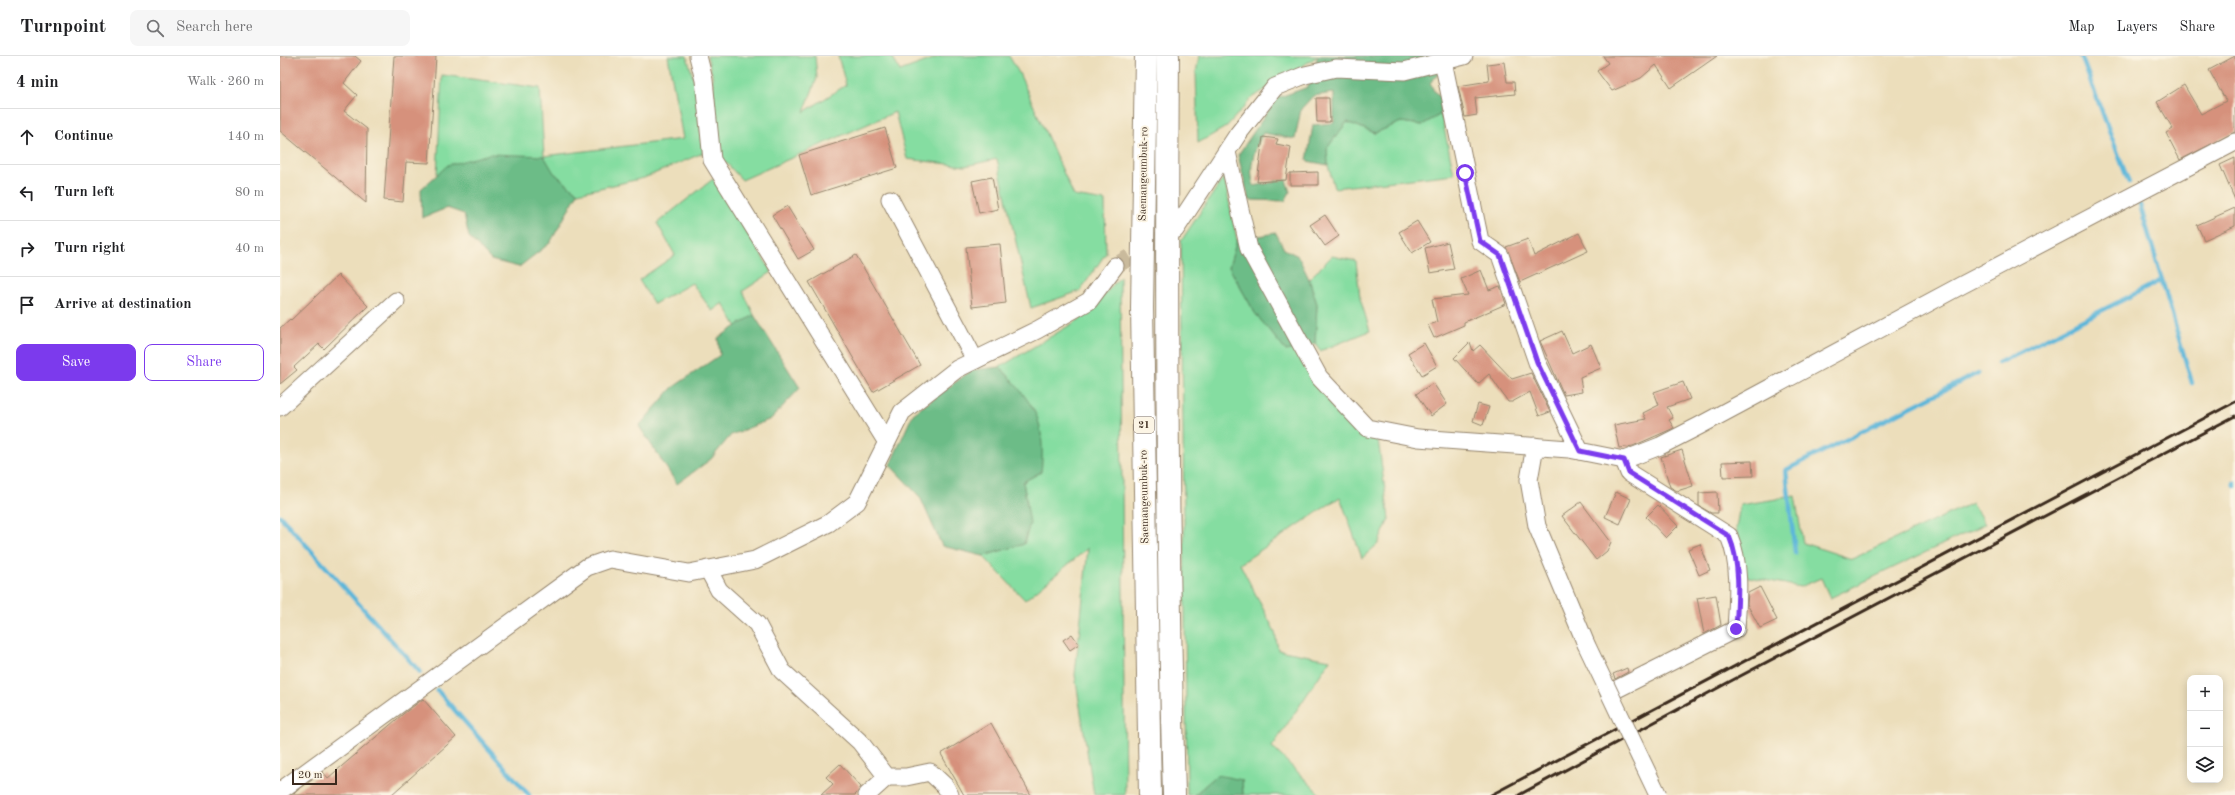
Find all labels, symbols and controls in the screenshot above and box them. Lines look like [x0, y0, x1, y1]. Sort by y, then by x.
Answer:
search box [130, 10, 410, 46]
icon: search [144, 17, 166, 39]
text: Turnpoint [20, 18, 106, 37]
text: Search here [176, 20, 253, 35]
text: Map [2069, 20, 2095, 34]
text: Layers [2117, 20, 2158, 34]
text: Share [2180, 20, 2215, 34]
text: 4 min [16, 74, 59, 91]
text: Walk · 260 m [187, 75, 264, 88]
icon: ahead [16, 126, 38, 148]
street label: Saemangeumbuk-ro [1138, 127, 1150, 221]
text: Continue [54, 129, 113, 144]
text: 140 m [227, 130, 264, 143]
route start [1456, 164, 1474, 182]
icon: left [16, 182, 38, 204]
text: Turn left [54, 185, 114, 200]
text: 80 m [235, 186, 264, 199]
icon: right [16, 238, 38, 260]
text: Turn right [54, 241, 125, 256]
text: 40 m [235, 242, 264, 255]
icon: arrive [16, 294, 38, 316]
text: Arrive at destination [54, 297, 192, 312]
button: Save [16, 344, 136, 381]
button: Share [144, 344, 264, 381]
road number: 21 [1134, 417, 1154, 433]
street label: Saemangeumbuk-ro [1139, 450, 1151, 544]
route end [1727, 620, 1745, 638]
map controls [2187, 675, 2223, 783]
button: + [2187, 675, 2223, 711]
button: − [2187, 711, 2223, 747]
button: layers [2187, 747, 2223, 783]
scale bar [292, 767, 337, 786]
text: 20 m [298, 770, 323, 781]

